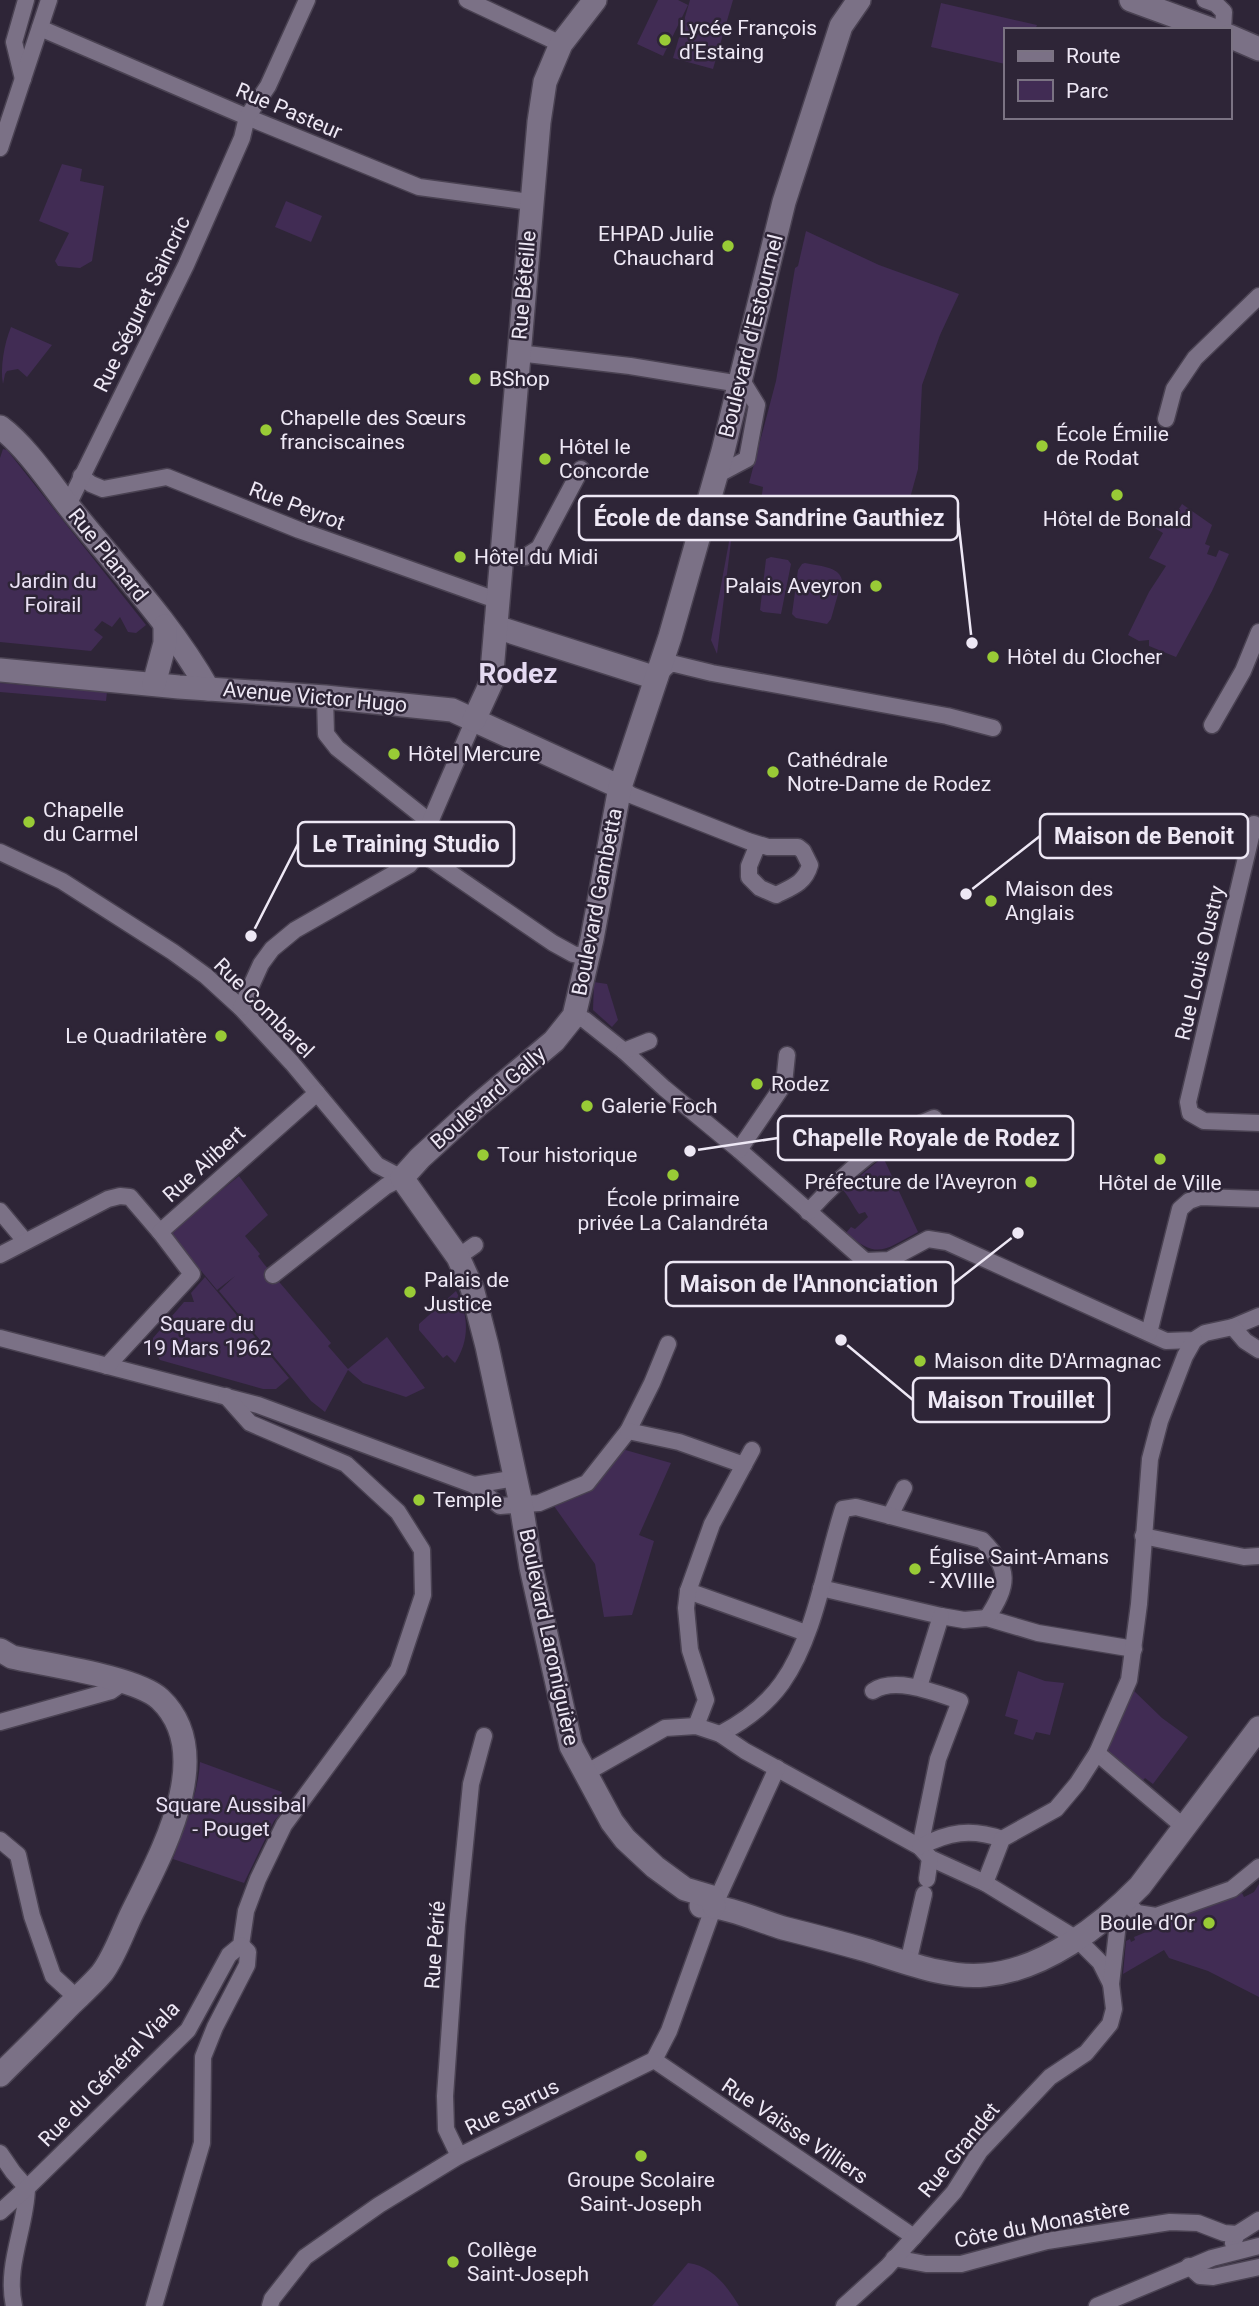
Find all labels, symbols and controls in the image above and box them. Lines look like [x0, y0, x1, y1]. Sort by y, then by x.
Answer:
place label: Lycée François d'Estaing [679, 16, 817, 64]
legend [1004, 28, 1231, 119]
marker: Lycée François d'Estaing [657, 32, 673, 48]
text: Route [1066, 44, 1121, 68]
street label: Rue Pasteur [232, 78, 346, 144]
text: Parc [1066, 79, 1108, 103]
street label: Rue Séguret Saincric [89, 212, 195, 396]
place label: EHPAD Julie Chauchard [598, 222, 714, 270]
street label: Rue Béteille [507, 229, 541, 341]
street label: Boulevard d'Estourmel [714, 232, 788, 440]
marker: EHPAD Julie Chauchard [720, 238, 736, 254]
place label: BShop [489, 367, 550, 391]
marker: BShop [467, 371, 483, 387]
place label: Chapelle des Sœurs franciscaines [280, 406, 466, 454]
marker: Chapelle des Sœurs franciscaines [258, 422, 274, 438]
place label: École Émilie de Rodat [1056, 422, 1169, 470]
place label: Hôtel le Concorde [559, 435, 649, 483]
marker: École Émilie de Rodat [1034, 438, 1050, 454]
marker: Hôtel le Concorde [537, 451, 553, 467]
street label: Rue Peyrot [246, 477, 348, 535]
marker: Hôtel de Bonald [1109, 487, 1125, 503]
callout: École de danse Sandrine Gauthiez [579, 496, 958, 540]
street label: Rue Planard [63, 504, 153, 606]
text: École de danse Sandrine Gauthiez [594, 504, 944, 532]
place label: Hôtel de Bonald [1043, 507, 1191, 531]
place label: Hôtel du Midi [474, 545, 598, 569]
marker: Hôtel du Midi [452, 549, 468, 565]
park label: Jardin du Foirail [9, 569, 97, 617]
place label: Palais Aveyron [725, 574, 862, 598]
marker: Palais Aveyron [868, 578, 884, 594]
place label: Hôtel du Clocher [1007, 645, 1162, 669]
marker: Hôtel du Clocher [985, 649, 1001, 665]
district label: Rodez [479, 657, 557, 690]
street label: Avenue Victor Hugo [222, 677, 408, 717]
place label: Hôtel Mercure [408, 742, 540, 766]
marker: Hôtel Mercure [386, 746, 402, 762]
place label: Cathédrale Notre-Dame de Rodez [787, 748, 991, 796]
marker: Cathédrale Notre-Dame de Rodez [765, 764, 781, 780]
place label: Chapelle du Carmel [43, 798, 139, 846]
street label: Boulevard Gambetta [567, 806, 627, 998]
marker: Chapelle du Carmel [21, 814, 37, 830]
callout: Maison de Benoit [1040, 814, 1248, 858]
callout: Le Training Studio [298, 822, 514, 866]
text: Maison de Benoit [1054, 823, 1234, 850]
text: Le Training Studio [312, 831, 500, 858]
place label: Maison des Anglais [1005, 877, 1113, 925]
street label: Rue Louis Oustry [1171, 883, 1229, 1043]
marker: Maison des Anglais [983, 893, 999, 909]
street label: Rue Combarel [209, 953, 319, 1063]
place label: Le Quadrilatère [65, 1024, 207, 1048]
marker: Le Quadrilatère [213, 1028, 229, 1044]
street label: Boulevard Gally [426, 1042, 550, 1154]
place label: Rodez [771, 1072, 829, 1096]
marker: Rodez [749, 1076, 765, 1092]
place label: Galerie Foch [601, 1094, 717, 1118]
marker: Galerie Foch [579, 1098, 595, 1114]
callout: Chapelle Royale de Rodez [778, 1116, 1073, 1160]
street label: Rue Alibert [158, 1121, 250, 1207]
text: Chapelle Royale de Rodez [792, 1125, 1060, 1152]
place label: Tour historique [497, 1143, 637, 1167]
marker: Tour historique [475, 1147, 491, 1163]
marker: Hôtel de Ville [1152, 1151, 1168, 1167]
marker: École primaire privée La Calandréta [665, 1167, 681, 1183]
place label: Préfecture de l'Aveyron [804, 1170, 1017, 1194]
place label: Hôtel de Ville [1098, 1171, 1222, 1195]
marker: Préfecture de l'Aveyron [1023, 1174, 1039, 1190]
place label: École primaire privée La Calandréta [578, 1187, 768, 1235]
callout: Maison de l'Annonciation [666, 1262, 953, 1306]
place label: Palais de Justice [424, 1268, 509, 1316]
text: Maison de l'Annonciation [680, 1271, 938, 1298]
marker: Palais de Justice [402, 1284, 418, 1300]
park label: Square du 19 Mars 1962 [143, 1312, 272, 1360]
place label: Maison dite D'Armagnac [934, 1349, 1161, 1373]
marker: Maison dite D'Armagnac [912, 1353, 928, 1369]
callout: Maison Trouillet [913, 1378, 1109, 1422]
text: Maison Trouillet [927, 1387, 1095, 1414]
place label: Temple [433, 1488, 502, 1512]
marker: Temple [411, 1492, 427, 1508]
street label: Boulevard Laromiguière [514, 1526, 584, 1748]
place label: Église Saint-Amans - XVIIIe [929, 1545, 1109, 1593]
marker: Église Saint-Amans - XVIIIe [907, 1561, 923, 1577]
park label: Square Aussibal - Pouget [156, 1793, 306, 1841]
street label: Rue Périé [420, 1900, 450, 1990]
place label: Boule d'Or [1100, 1911, 1195, 1935]
marker: Boule d'Or [1201, 1915, 1217, 1931]
street label: Rue du Général Viala [33, 1996, 185, 2152]
street label: Rue Vaïsse Villiers [717, 2073, 873, 2189]
street label: Rue Sarrus [461, 2074, 563, 2140]
street label: Rue Grandet [914, 2098, 1005, 2202]
marker: Groupe Scolaire Saint-Joseph [633, 2148, 649, 2164]
place label: Groupe Scolaire Saint-Joseph [567, 2168, 715, 2216]
street label: Côte du Monastère [952, 2195, 1132, 2253]
place label: Collège Saint-Joseph [467, 2238, 589, 2286]
marker: Collège Saint-Joseph [445, 2254, 461, 2270]

